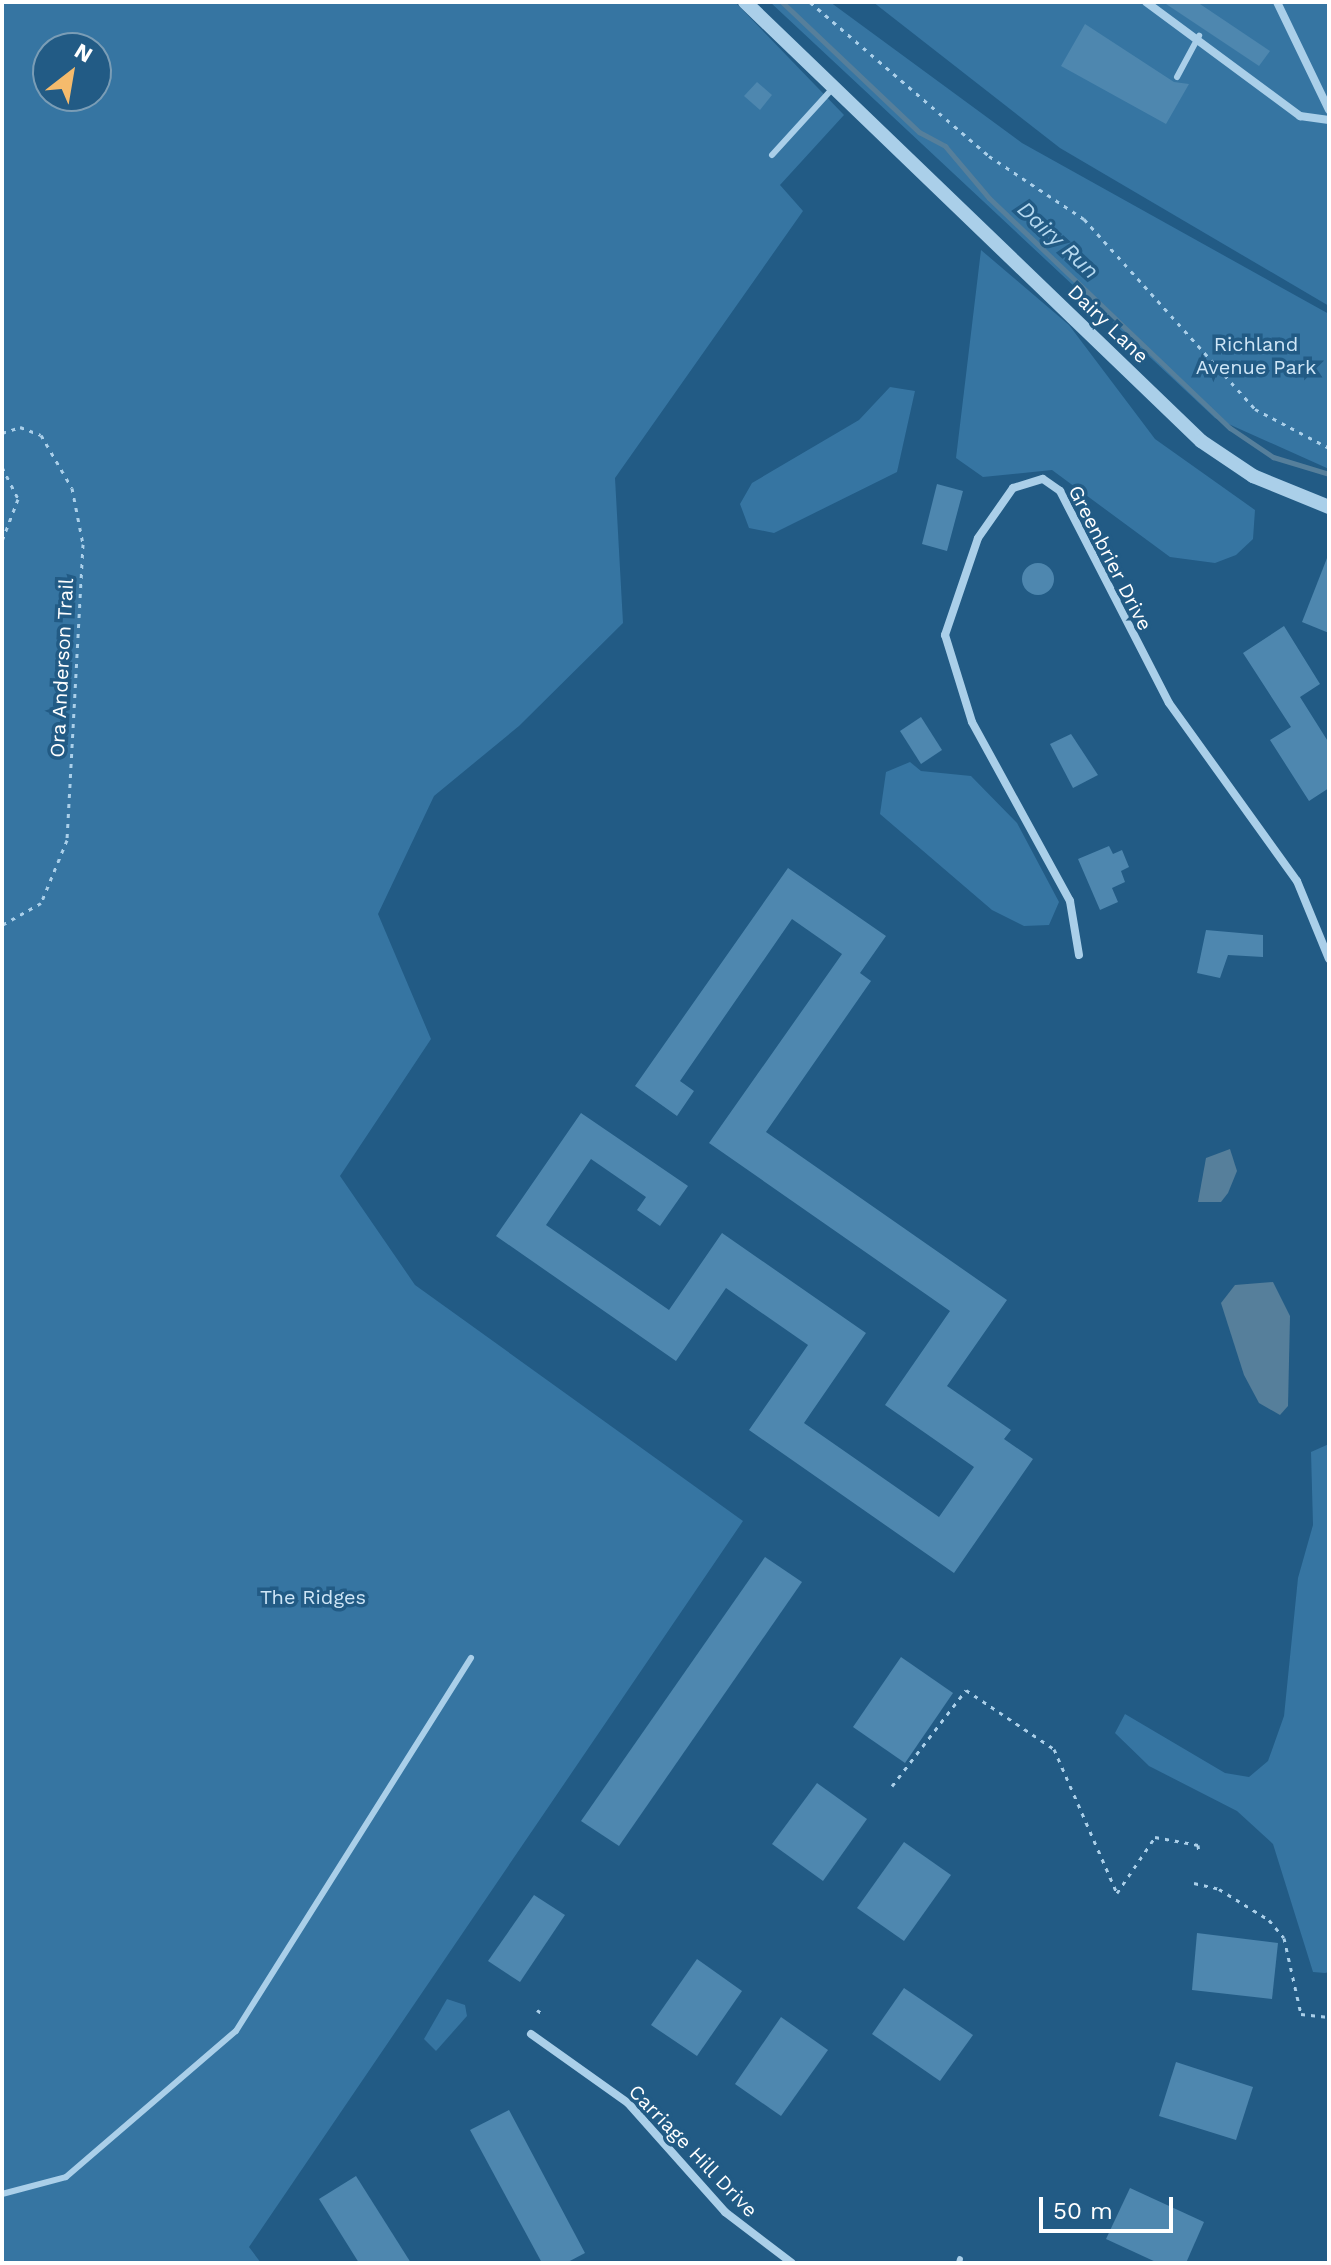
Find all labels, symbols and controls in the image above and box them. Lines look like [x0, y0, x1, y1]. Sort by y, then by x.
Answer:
north arrow [32, 32, 112, 112]
text: N [70, 38, 97, 68]
water label: Dairy Run [1012, 196, 1104, 284]
street label: Dairy Lane [1062, 279, 1154, 369]
park label: Richland Avenue Park [1196, 333, 1316, 380]
street label: Greenbrier Drive [1063, 481, 1157, 635]
street label: Ora Anderson Trail [45, 577, 79, 759]
park label: The Ridges [260, 1585, 366, 1609]
street label: Carriage Hill Drive [623, 2079, 763, 2223]
scale bar [1043, 2181, 1177, 2231]
text: 50 m [1053, 2197, 1113, 2225]

